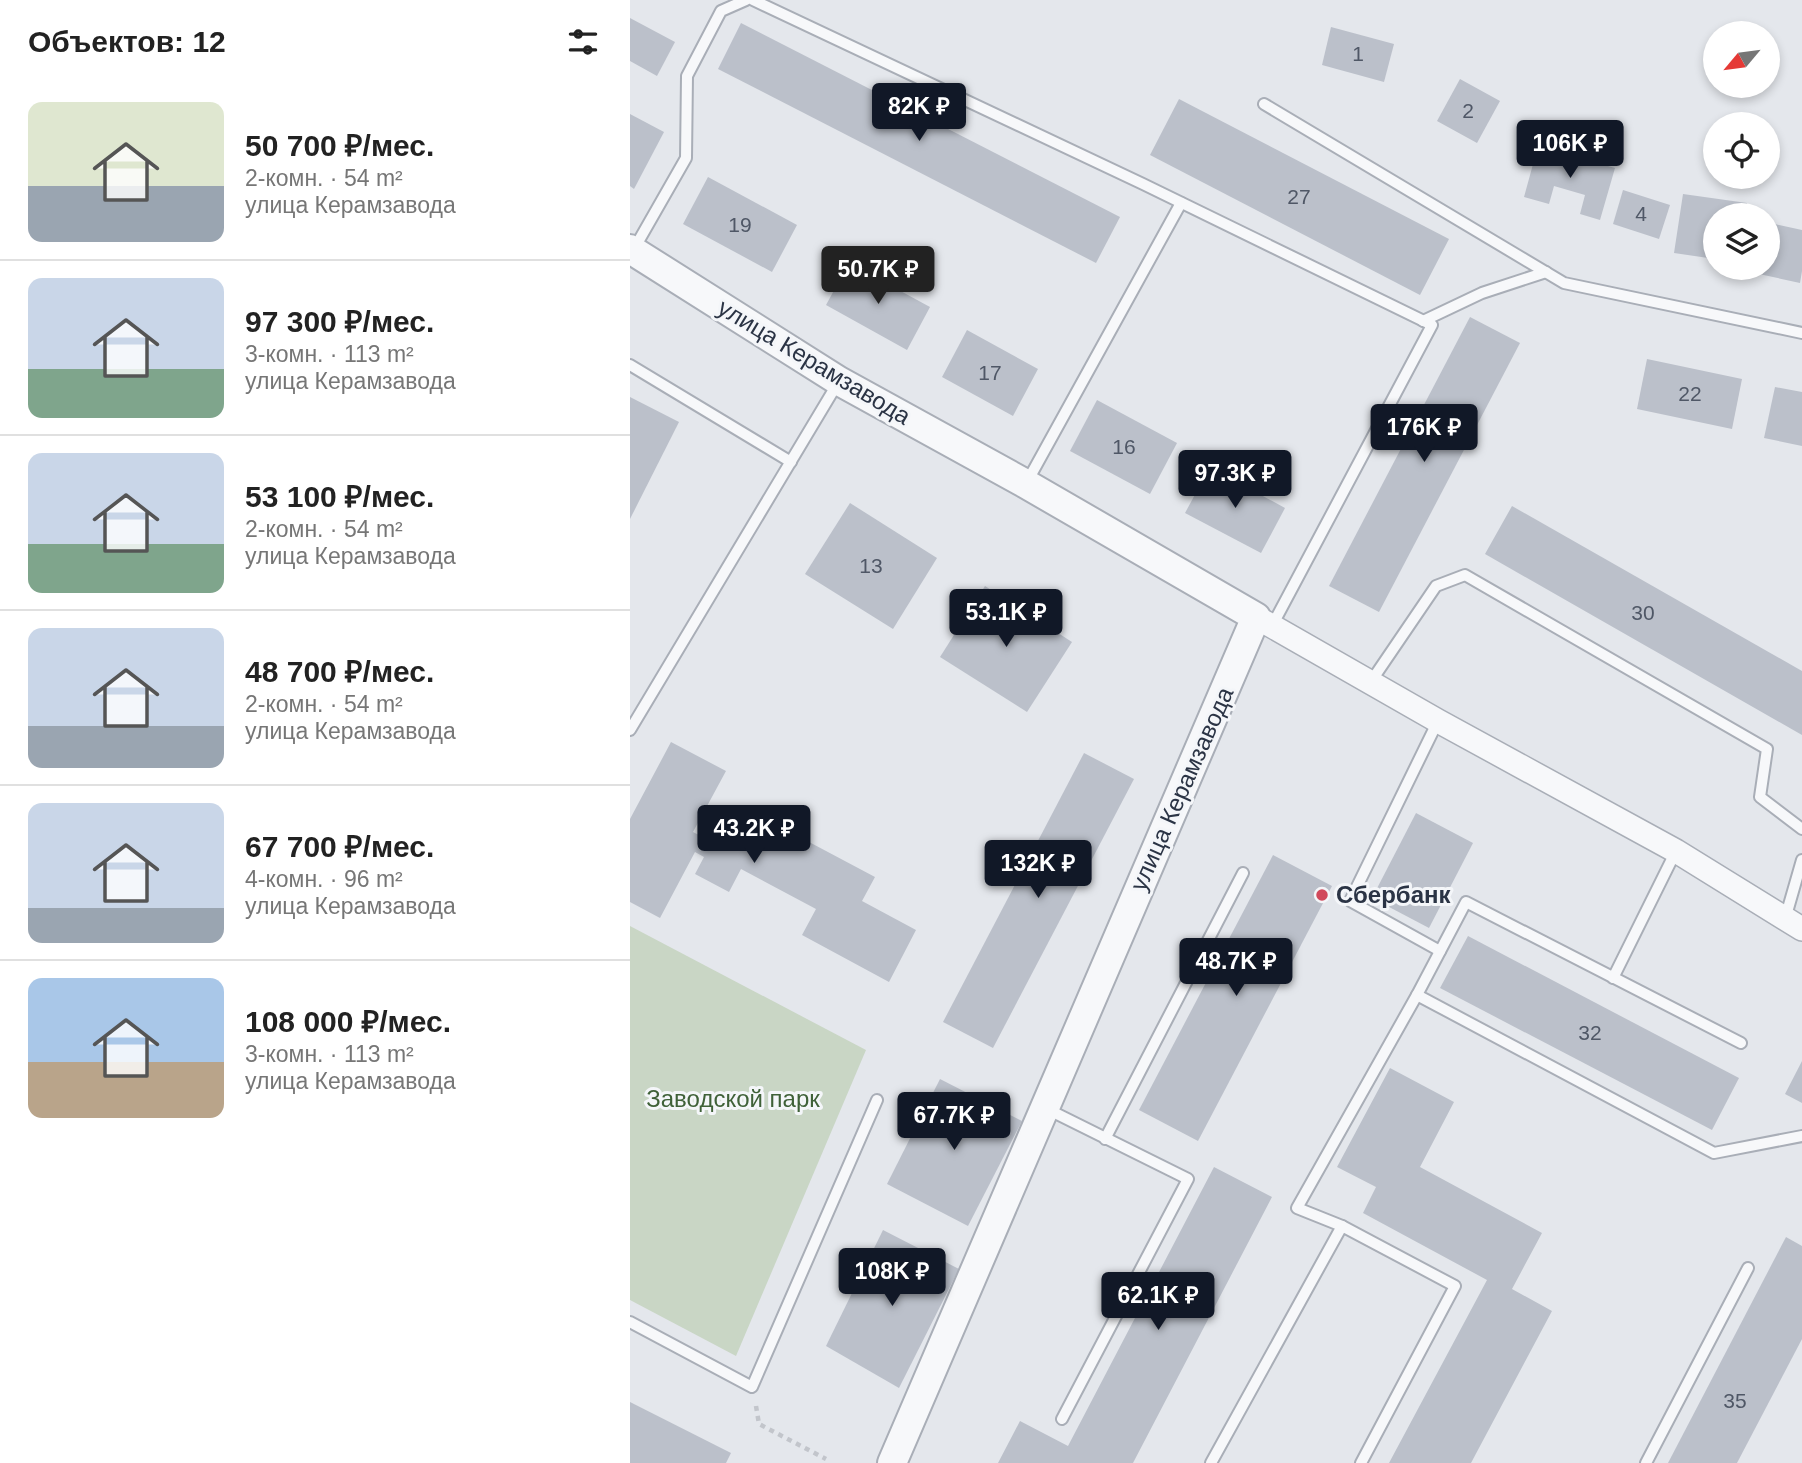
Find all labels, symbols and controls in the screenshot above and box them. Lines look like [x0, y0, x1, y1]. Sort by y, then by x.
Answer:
north arrow [1703, 21, 1780, 98]
map controls [1703, 21, 1780, 280]
icon: filters [564, 23, 602, 61]
text: Объектов: 12 [28, 25, 226, 58]
house number: 1 [1352, 42, 1364, 65]
pin: 82K ₽ [870, 83, 968, 143]
text: 82K ₽ [888, 93, 950, 119]
house number: 2 [1462, 99, 1474, 122]
button: locate [1703, 112, 1780, 189]
pin: 106K ₽ [1513, 120, 1627, 180]
text: 50 700 ₽/мес. [245, 129, 434, 162]
icon: home [84, 130, 168, 214]
text: 106K ₽ [1533, 130, 1607, 156]
text: 2-комн. · 54 m² [245, 165, 403, 191]
house number: 27 [1287, 185, 1311, 208]
text: улица Керамзавода [245, 192, 456, 218]
house number: 4 [1635, 202, 1647, 225]
button: layers [1703, 203, 1780, 280]
house number: 19 [728, 213, 752, 236]
pin: 50.7K ₽ [813, 246, 943, 306]
text: 50.7K ₽ [837, 256, 919, 282]
street label: улица Керамзавода [713, 293, 916, 430]
text: 97 300 ₽/мес. [245, 305, 434, 338]
icon: home [84, 306, 168, 390]
text: 3-комн. · 113 m² [245, 341, 414, 367]
house number: 17 [978, 361, 1002, 384]
text: улица Керамзавода [245, 368, 456, 394]
house number: 22 [1678, 382, 1702, 405]
pin: 176K ₽ [1367, 405, 1481, 464]
text: 176K ₽ [1387, 414, 1461, 440]
house number: 16 [1112, 435, 1136, 458]
pin: 97.3K ₽ [1170, 450, 1300, 510]
text: 97.3K ₽ [1194, 460, 1276, 486]
text: 53 100 ₽/мес. [245, 480, 434, 513]
icon: home [84, 481, 168, 565]
text: 2-комн. · 54 m² [245, 516, 403, 542]
text: улица Керамзавода [245, 543, 456, 569]
house number: 13 [859, 554, 883, 577]
pin: 53.1K ₽ [941, 590, 1071, 649]
text: 53.1K ₽ [965, 599, 1047, 625]
house number: 30 [1631, 601, 1655, 624]
text: 48 700 ₽/мес. [245, 655, 434, 688]
icon: home [84, 656, 168, 740]
street label: улица Керамзавода [1124, 682, 1239, 895]
text: 2-комн. · 54 m² [245, 691, 403, 717]
text: улица Керамзавода [245, 718, 456, 744]
pin: 43.2K ₽ [689, 806, 819, 865]
text: 43.2K ₽ [713, 815, 795, 841]
text: 67 700 ₽/мес. [245, 830, 434, 863]
icon: home [84, 831, 168, 915]
pin: 132K ₽ [981, 841, 1095, 900]
text: 132K ₽ [1001, 850, 1075, 876]
text: 4-комн. · 96 m² [245, 866, 403, 892]
place label: Сбербанк [1336, 881, 1452, 908]
marker: Сбербанк [1314, 887, 1330, 903]
text: улица Керамзавода [245, 893, 456, 919]
pin: 48.7K ₽ [1171, 939, 1301, 998]
text: 48.7K ₽ [1195, 948, 1277, 974]
text: 108 000 ₽/мес. [245, 1005, 451, 1038]
icon: home [84, 1006, 168, 1090]
house number: 32 [1578, 1021, 1602, 1044]
text: 3-комн. · 113 m² [245, 1041, 414, 1067]
text: улица Керамзавода [245, 1068, 456, 1094]
park label: Заводской парк [646, 1085, 820, 1112]
pin: 67.7K ₽ [889, 1092, 1019, 1152]
text: 67.7K ₽ [913, 1102, 995, 1128]
pin: 108K ₽ [835, 1248, 949, 1308]
text: 108K ₽ [855, 1258, 929, 1284]
pin: 62.1K ₽ [1093, 1272, 1223, 1332]
text: 62.1K ₽ [1117, 1282, 1199, 1308]
house number: 35 [1723, 1389, 1747, 1412]

